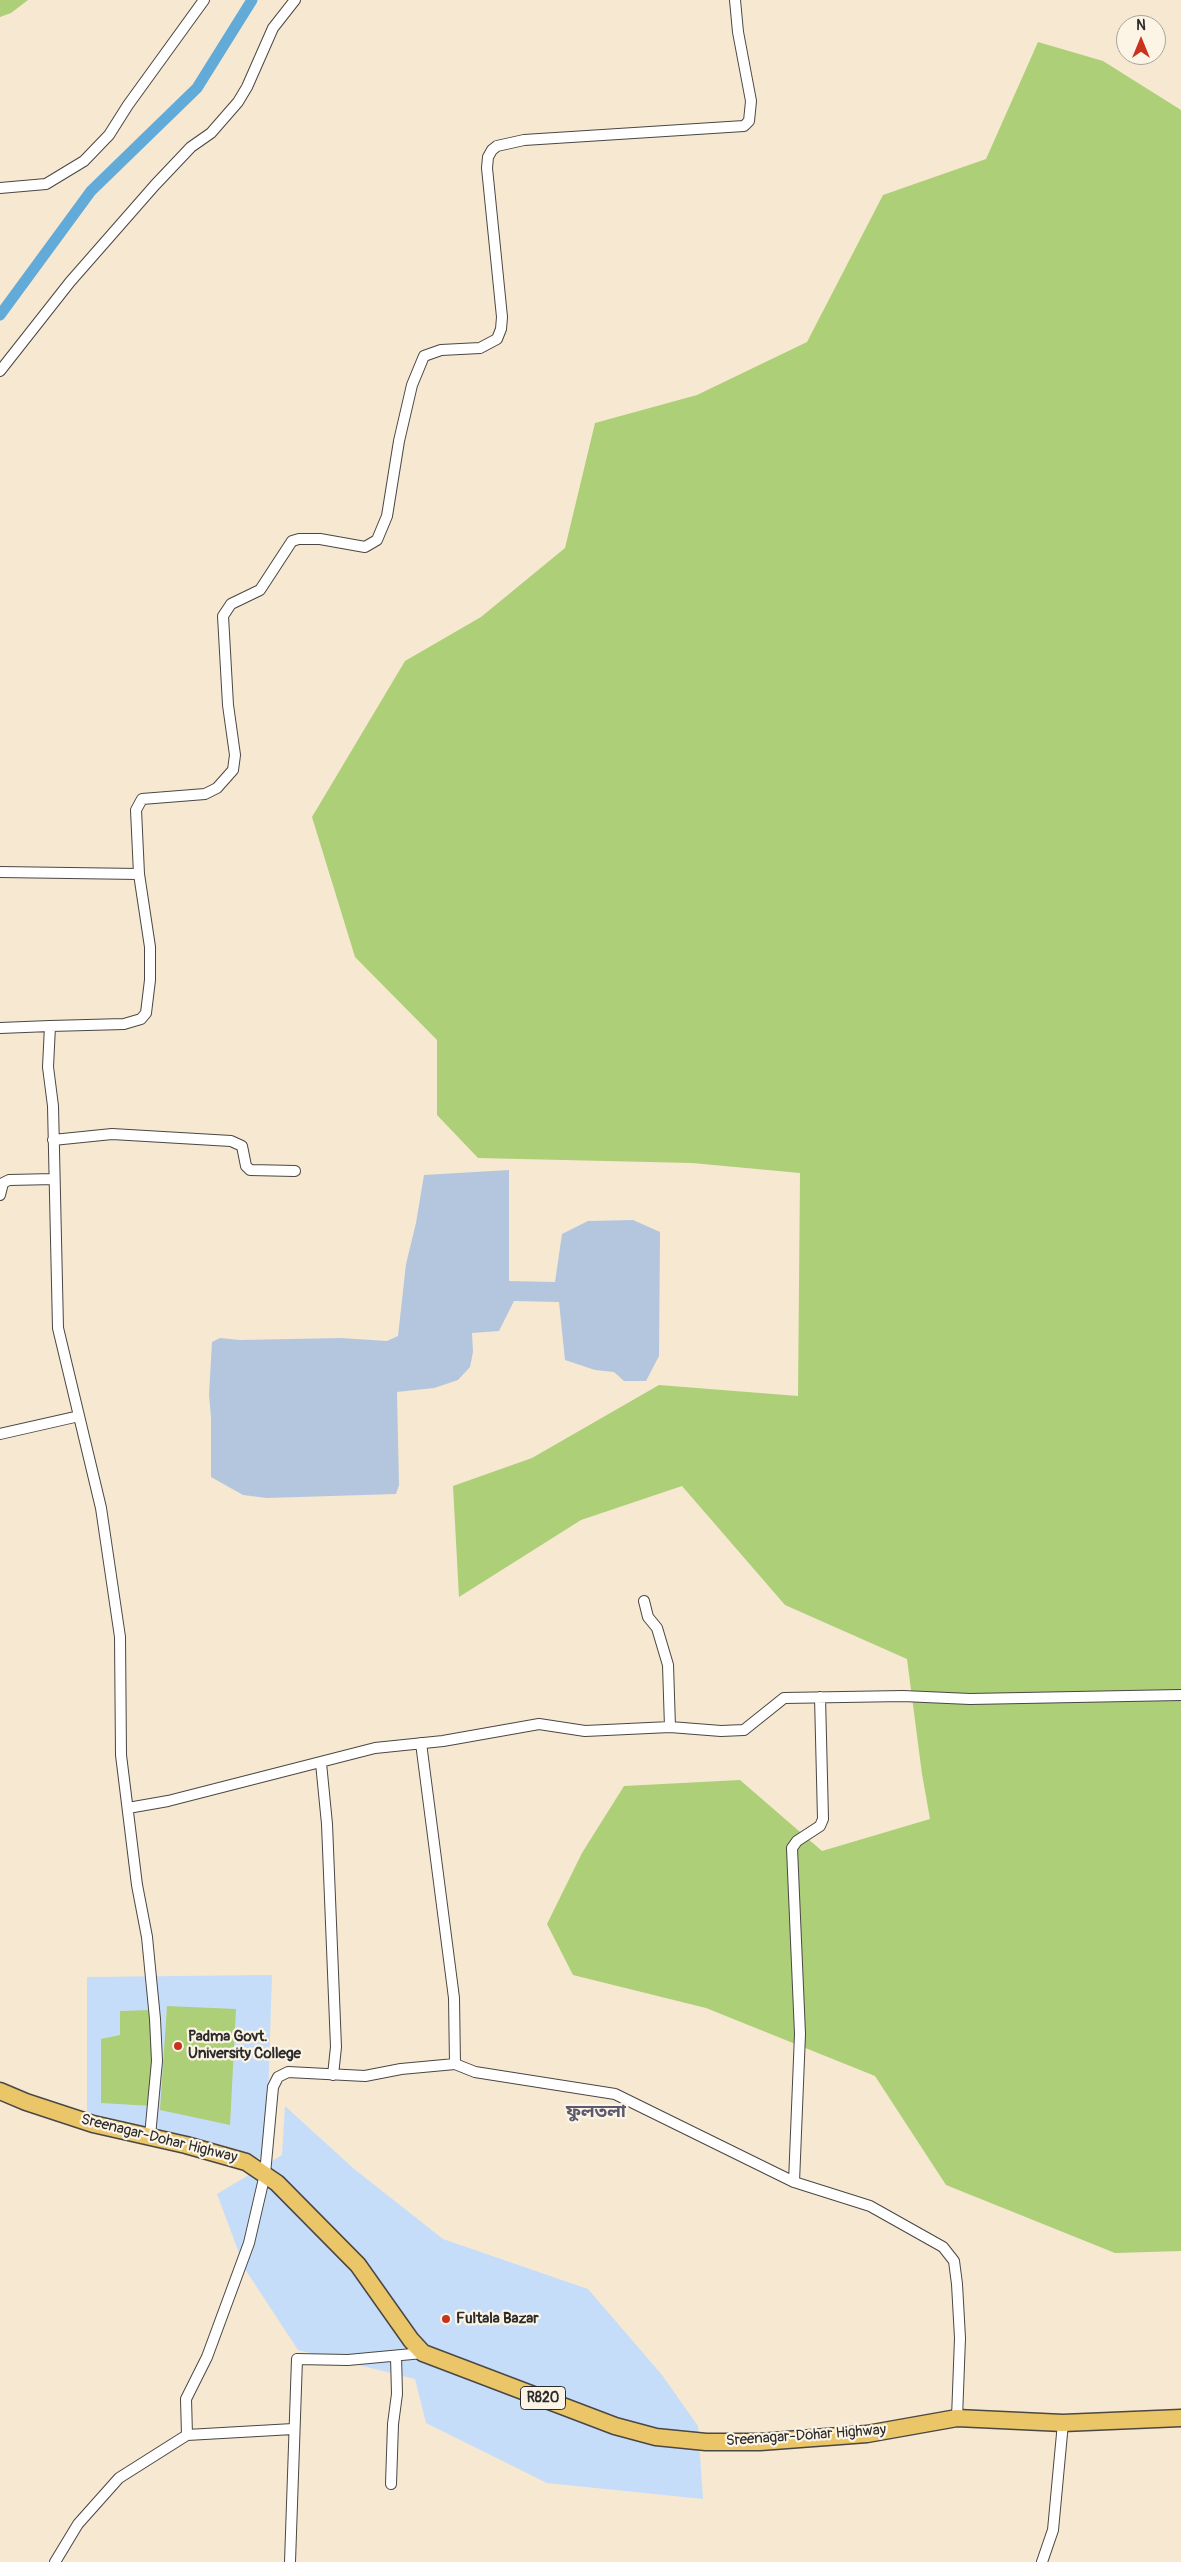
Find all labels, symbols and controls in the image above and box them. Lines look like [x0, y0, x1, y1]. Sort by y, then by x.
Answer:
north arrow [1116, 15, 1166, 65]
text: N [1136, 17, 1146, 34]
place label: Padma Govt. University College [188, 2028, 301, 2063]
marker: Padma Govt. University College [172, 2040, 184, 2052]
district label: ফুলতলা [566, 2101, 626, 2123]
street label: Sreenagar-Dohar Highway [79, 2111, 239, 2167]
place label: Fultala Bazar [456, 2310, 539, 2328]
marker: Fultala Bazar [440, 2313, 452, 2325]
road number: R820 [520, 2386, 566, 2410]
street label: Sreenagar-Dohar Highway [725, 2421, 887, 2451]

